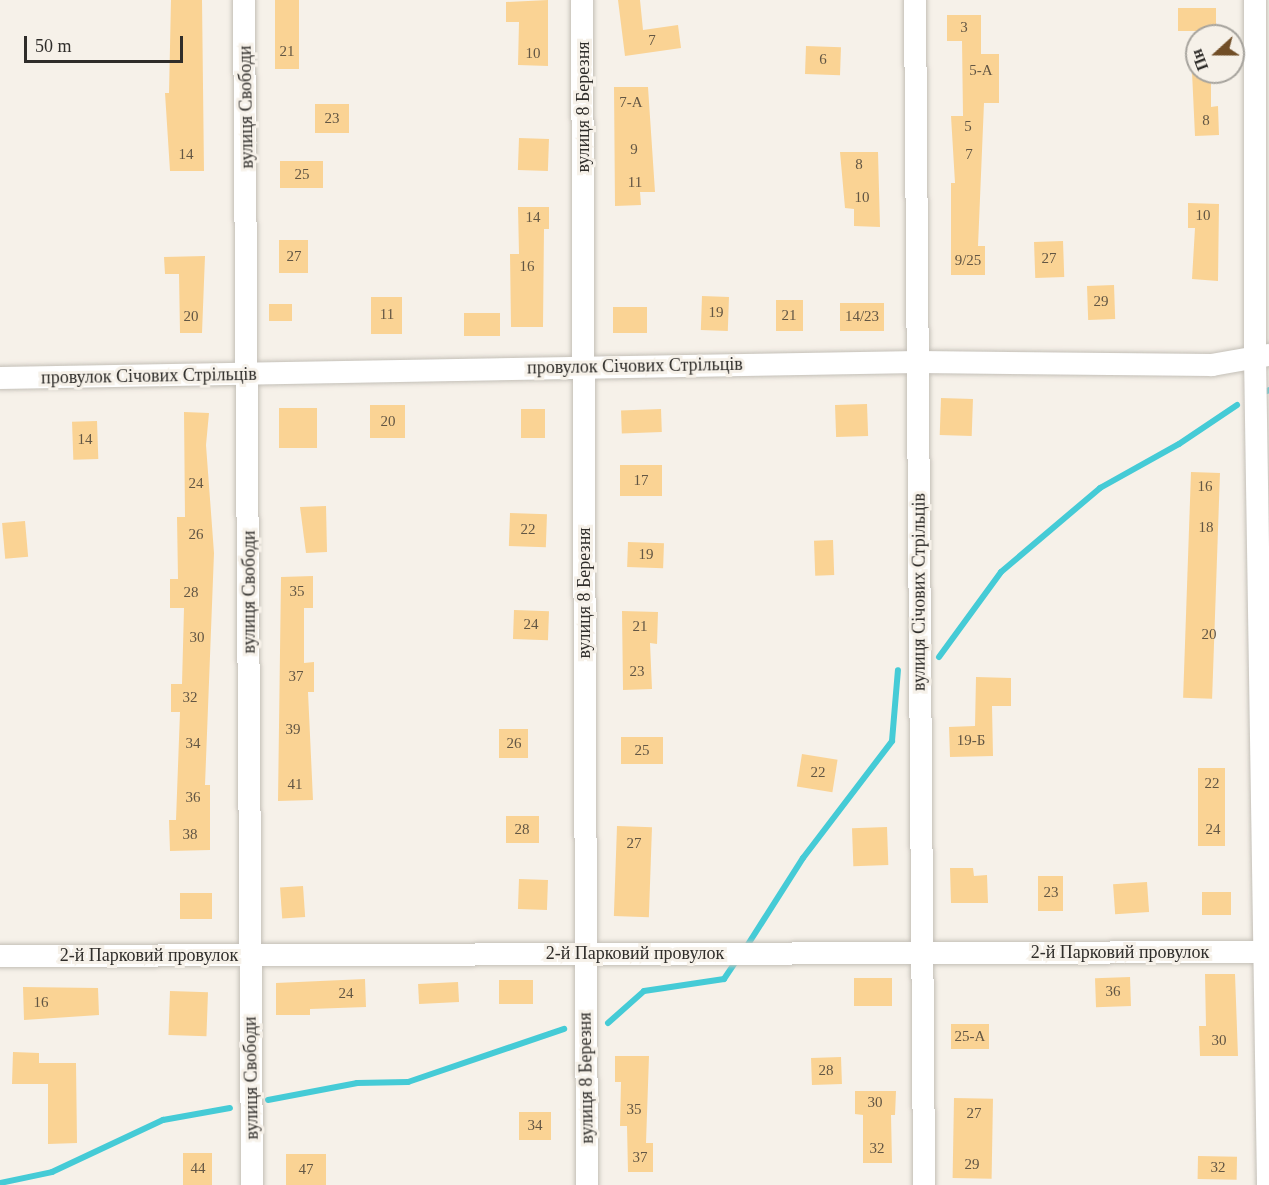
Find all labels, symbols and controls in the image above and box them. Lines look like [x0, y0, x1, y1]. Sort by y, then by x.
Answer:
house number: 3 [960, 19, 968, 37]
scale bar [27, 24, 186, 62]
north arrow [1185, 24, 1245, 84]
house number: 7 [648, 32, 656, 50]
text: 50 m [35, 36, 72, 56]
street label: вулиця 8 Березня [572, 41, 594, 173]
house number: 21 [280, 43, 294, 61]
street label: вулиця Свободи [234, 45, 258, 169]
house number: 10 [526, 45, 540, 63]
text: Пн [1188, 47, 1211, 73]
house number: 6 [819, 51, 827, 69]
house number: 5-А [969, 62, 993, 80]
house number: 7-А [619, 94, 643, 112]
house number: 23 [324, 110, 340, 128]
house number: 8 [1202, 112, 1210, 130]
house number: 5 [964, 118, 972, 136]
house number: 9 [630, 141, 638, 159]
house number: 14 [178, 146, 194, 164]
house number: 7 [965, 146, 973, 164]
house number: 8 [855, 156, 863, 174]
house number: 25 [294, 166, 310, 184]
house number: 11 [628, 174, 642, 192]
house number: 10 [854, 189, 870, 207]
house number: 10 [1196, 207, 1210, 225]
house number: 14 [526, 209, 540, 227]
house number: 27 [286, 248, 302, 266]
house number: 27 [1042, 250, 1056, 268]
house number: 9/25 [955, 252, 981, 270]
house number: 16 [520, 258, 534, 276]
house number: 29 [1094, 293, 1108, 311]
house number: 19 [708, 304, 724, 322]
house number: 11 [380, 306, 394, 324]
house number: 21 [782, 307, 796, 325]
house number: 20 [184, 308, 198, 326]
house number: 14/23 [845, 308, 879, 326]
street label: провулок Січових Стрільців [527, 353, 743, 379]
street label: провулок Січових Стрільців [41, 363, 257, 389]
house number: 20 [380, 413, 396, 431]
house number: 14 [78, 431, 92, 449]
house number: 17 [634, 472, 648, 490]
house number: 24 [188, 475, 204, 493]
house number: 16 [1198, 478, 1212, 496]
street label: вулиця Січових Стрільців [908, 493, 930, 691]
house number: 18 [1198, 519, 1214, 537]
house number: 22 [520, 521, 536, 539]
house number: 26 [188, 526, 204, 544]
street label: вулиця 8 Березня [573, 527, 595, 659]
street label: вулиця Свободи [238, 531, 260, 653]
house number: 19 [638, 546, 654, 564]
house number: 35 [290, 583, 304, 601]
house number: 28 [184, 584, 198, 602]
house number: 24 [524, 616, 538, 634]
house number: 21 [632, 618, 648, 636]
house number: 20 [1202, 626, 1216, 644]
house number: 30 [190, 629, 204, 647]
house number: 23 [630, 663, 644, 681]
house number: 37 [288, 668, 304, 686]
house number: 32 [182, 689, 198, 707]
house number: 39 [286, 721, 300, 739]
house number: 19-Б [957, 732, 985, 750]
house number: 34 [186, 735, 200, 753]
house number: 26 [506, 735, 522, 753]
house number: 25 [634, 742, 650, 760]
house number: 22 [810, 764, 826, 782]
house number: 22 [1204, 775, 1220, 793]
house number: 41 [288, 776, 302, 794]
house number: 36 [186, 789, 200, 807]
house number: 28 [514, 821, 530, 839]
house number: 24 [1206, 821, 1220, 839]
house number: 38 [182, 826, 198, 844]
house number: 27 [626, 835, 642, 853]
house number: 23 [1044, 884, 1058, 902]
street label: 2-й Парковий провулок [1031, 941, 1209, 963]
street label: 2-й Парковий провулок [546, 942, 724, 964]
street label: 2-й Парковий провулок [60, 944, 238, 966]
house number: 36 [1106, 983, 1120, 1001]
house number: 24 [338, 985, 354, 1003]
house number: 16 [34, 994, 48, 1012]
street label: вулиця 8 Березня [574, 1012, 598, 1144]
street label: вулиця Свободи [239, 1016, 263, 1140]
house number: 25-А [955, 1028, 985, 1046]
house number: 30 [1212, 1032, 1226, 1050]
house number: 28 [818, 1062, 834, 1080]
house number: 30 [868, 1094, 882, 1112]
house number: 35 [626, 1101, 642, 1119]
house number: 27 [966, 1105, 982, 1123]
house number: 34 [528, 1117, 542, 1135]
house number: 32 [870, 1140, 884, 1158]
house number: 37 [632, 1149, 648, 1167]
house number: 29 [964, 1156, 980, 1174]
house number: 32 [1210, 1159, 1226, 1177]
house number: 44 [190, 1160, 206, 1178]
house number: 47 [298, 1161, 314, 1179]

